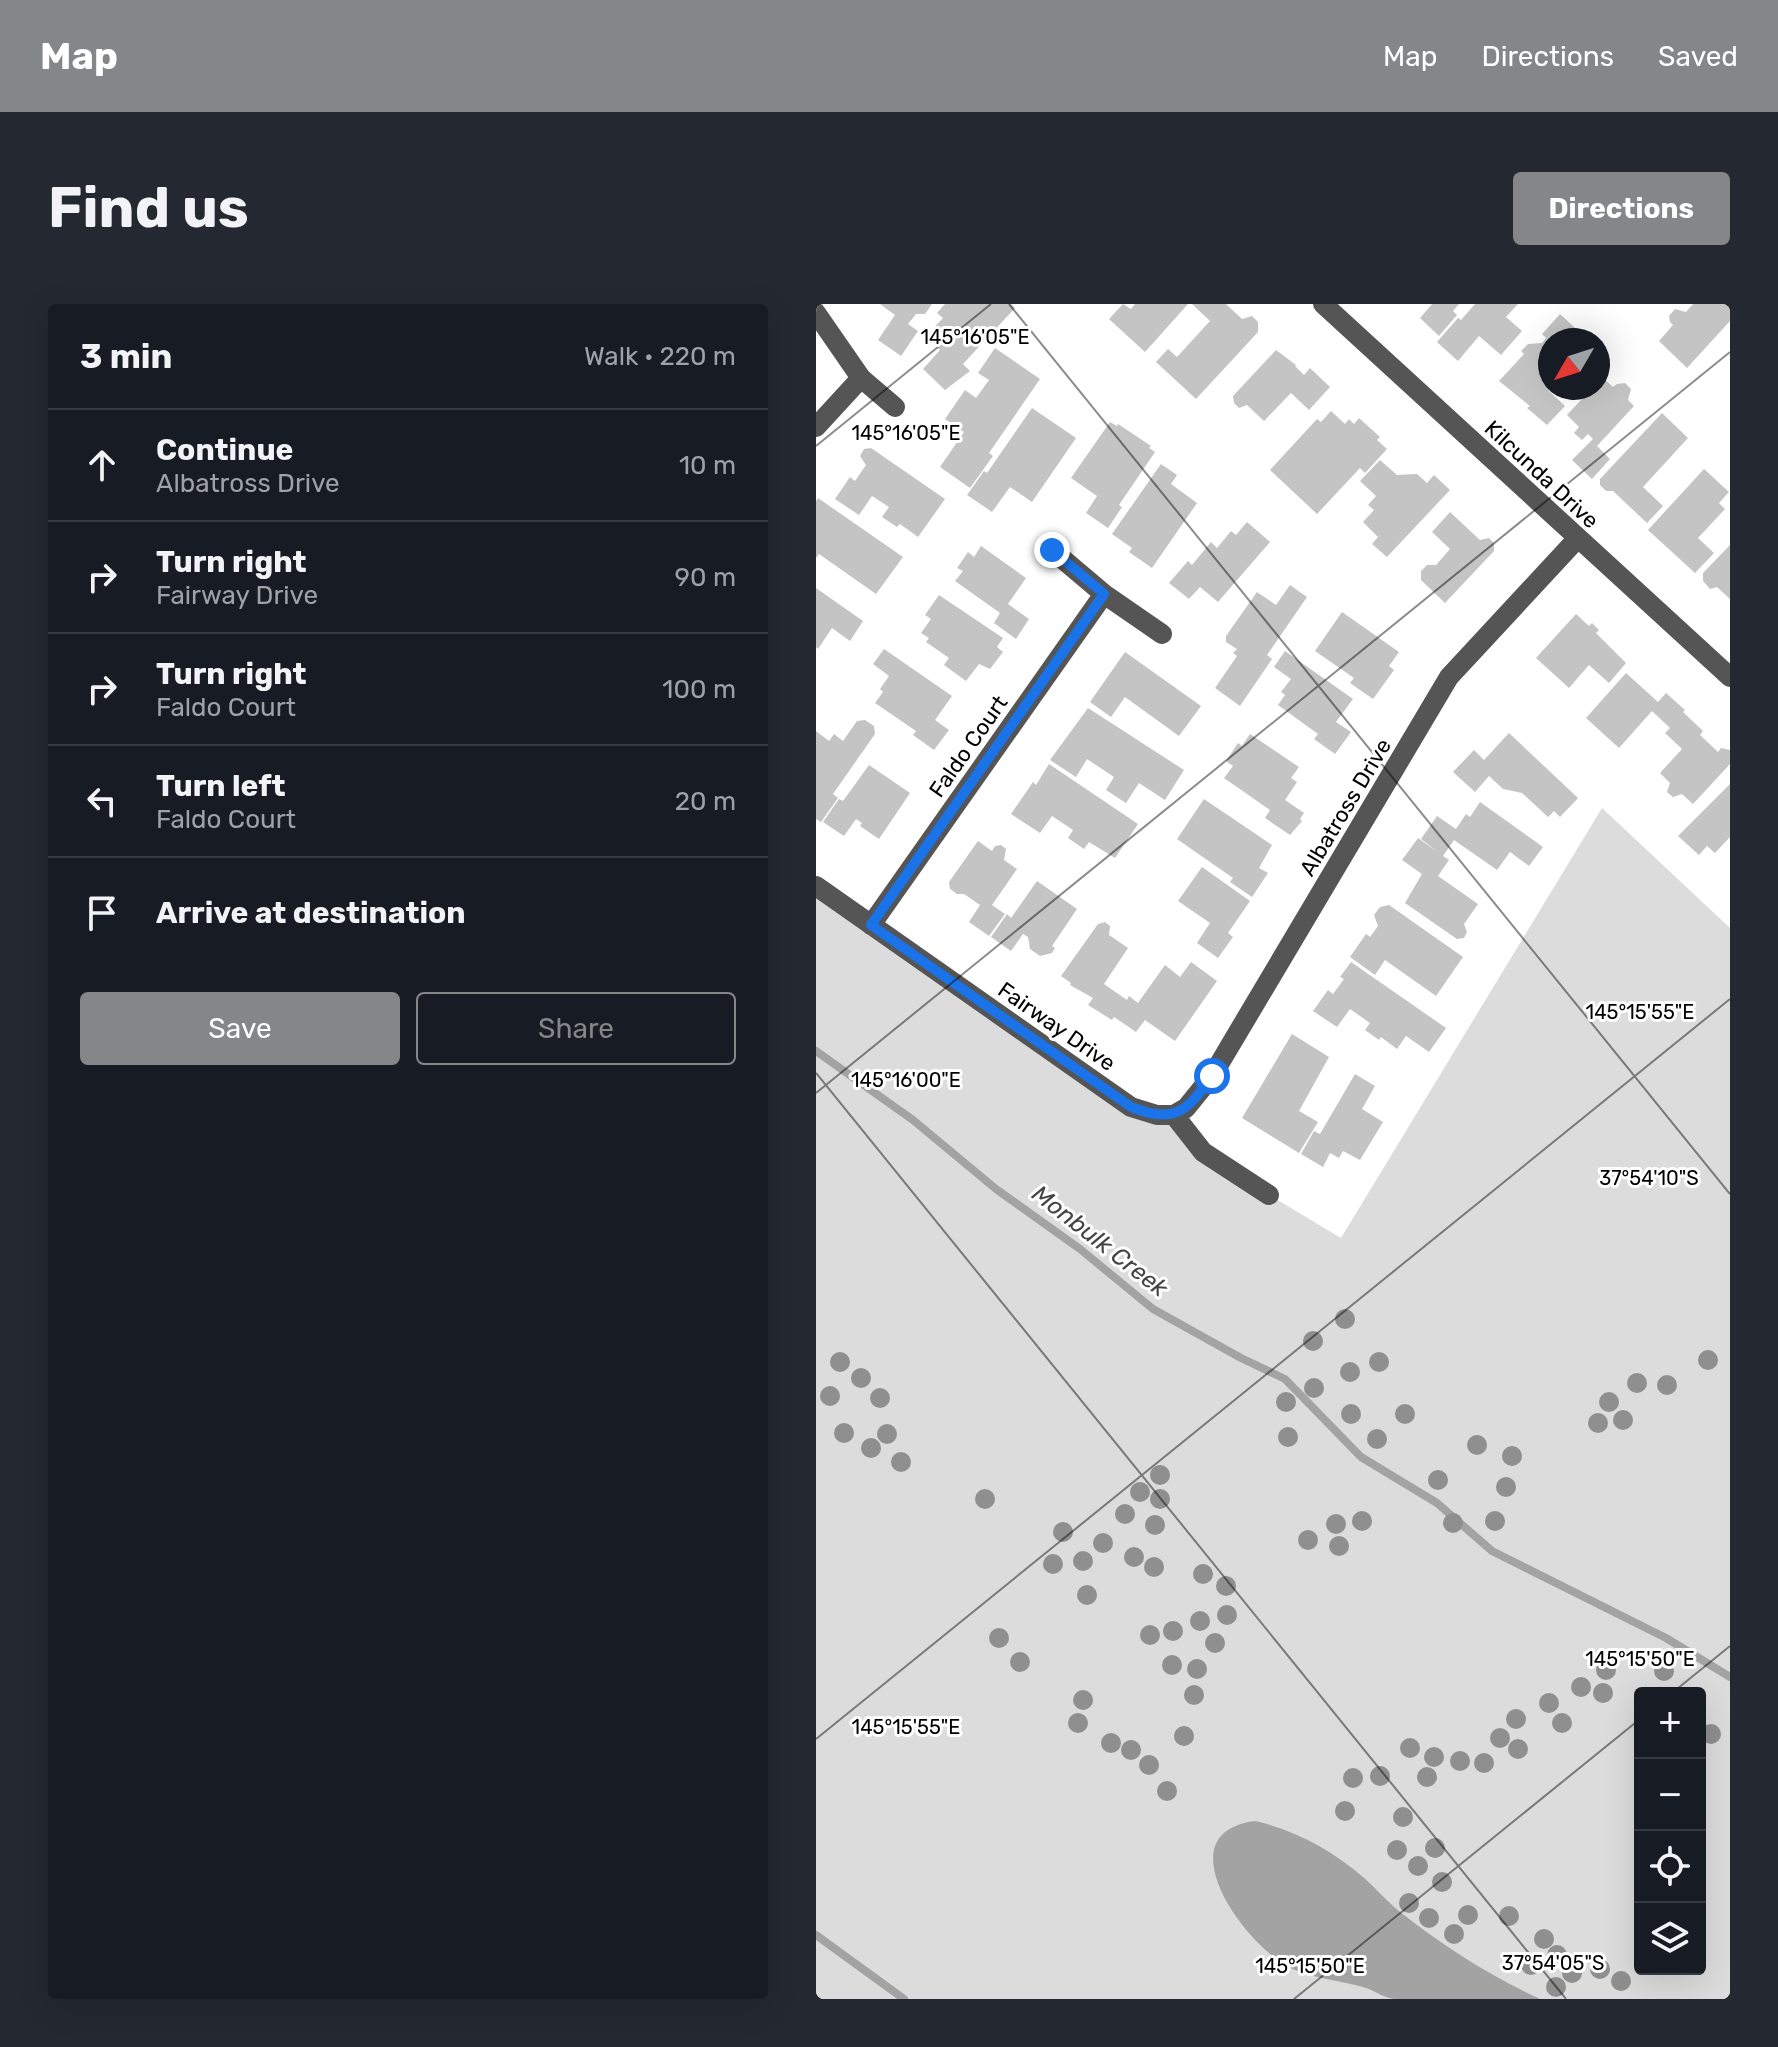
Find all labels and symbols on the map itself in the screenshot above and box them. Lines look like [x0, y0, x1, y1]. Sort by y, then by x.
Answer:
text: 145°16'05"E [920, 325, 1030, 349]
north arrow [1538, 328, 1610, 400]
street label: Kilcunda Drive [1479, 415, 1604, 534]
text: 145°16'05"E [851, 421, 961, 445]
route end [1034, 532, 1070, 568]
street label: Faldo Court [923, 690, 1014, 802]
street label: Albatross Drive [1294, 734, 1397, 881]
street label: Fairway Drive [993, 976, 1121, 1077]
text: 145°15'55"E [1586, 1000, 1694, 1024]
route start [1194, 1058, 1230, 1094]
text: 145°16'00"E [851, 1068, 961, 1092]
text: 37°54'10"S [1599, 1166, 1699, 1190]
water label: Monbulk Creek [1027, 1179, 1174, 1303]
text: 145°15'50"E [1585, 1647, 1695, 1671]
text: 145°15'55"E [852, 1715, 960, 1739]
text: 37°54'05"S [1502, 1951, 1604, 1975]
text: 145°15'50"E [1255, 1954, 1365, 1978]

